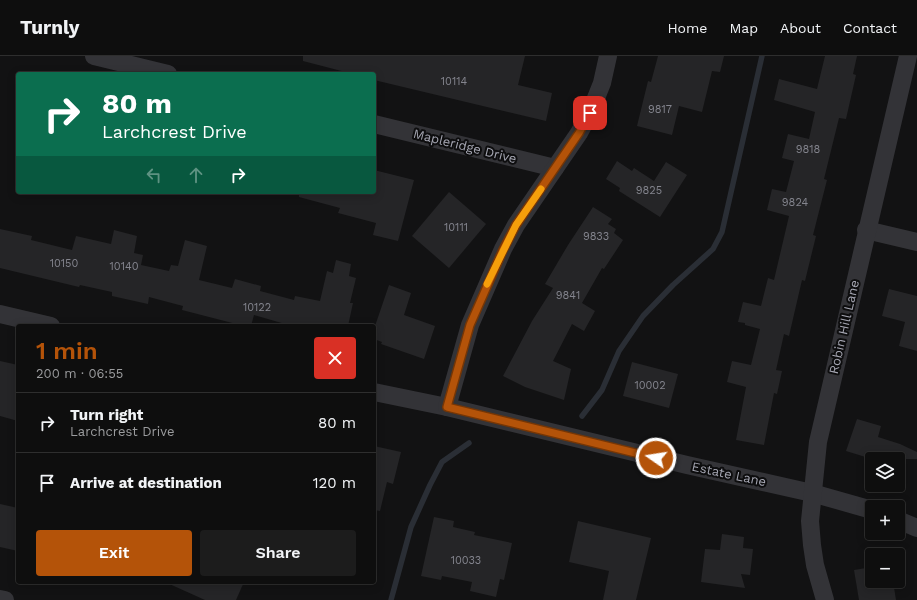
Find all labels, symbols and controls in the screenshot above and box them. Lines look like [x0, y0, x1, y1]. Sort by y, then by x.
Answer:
text: Turnly [20, 16, 80, 39]
text: Home [667, 20, 707, 36]
text: Map [729, 20, 758, 36]
text: About [780, 20, 821, 36]
text: Contact [843, 20, 897, 36]
house number: 10114 [441, 75, 467, 88]
text: 80 m [102, 87, 172, 120]
icon: right [36, 88, 88, 140]
pin [573, 96, 607, 130]
icon: arrive [579, 102, 601, 124]
house number: 9817 [648, 103, 672, 116]
text: Larchcrest Drive [102, 121, 247, 142]
street label: Mapleridge Drive [412, 126, 518, 166]
house number: 9818 [796, 143, 821, 156]
icon: left [143, 164, 165, 186]
icon: ahead [185, 164, 207, 186]
icon: right [227, 164, 249, 186]
house number: 9825 [636, 184, 662, 197]
house number: 9824 [782, 196, 808, 209]
house number: 10111 [444, 221, 468, 234]
house number: 9833 [583, 230, 609, 243]
house number: 10150 [50, 257, 78, 270]
house number: 10140 [110, 260, 139, 273]
street label: Robin Hill Lane [826, 279, 862, 375]
house number: 9841 [556, 289, 580, 302]
house number: 10122 [243, 301, 271, 314]
text: 1 min [36, 337, 98, 365]
button: close [314, 337, 356, 379]
text: 200 m · 06:55 [36, 366, 123, 381]
house number: 10002 [634, 379, 666, 392]
text: Turn right [70, 406, 143, 424]
icon: right [36, 412, 58, 434]
text: 80 m [318, 414, 356, 432]
text: Larchcrest Drive [70, 424, 175, 439]
position arrow [635, 437, 677, 479]
map controls [865, 452, 905, 588]
button: layers [865, 452, 905, 492]
street label: Estate Lane [690, 459, 768, 489]
icon: arrive [36, 472, 58, 494]
text: Arrive at destination [70, 474, 222, 492]
text: 120 m [313, 474, 356, 492]
button: + [865, 500, 905, 540]
button: Exit [36, 530, 192, 576]
button: Share [200, 530, 356, 576]
button: − [865, 548, 905, 588]
house number: 10033 [451, 554, 481, 567]

